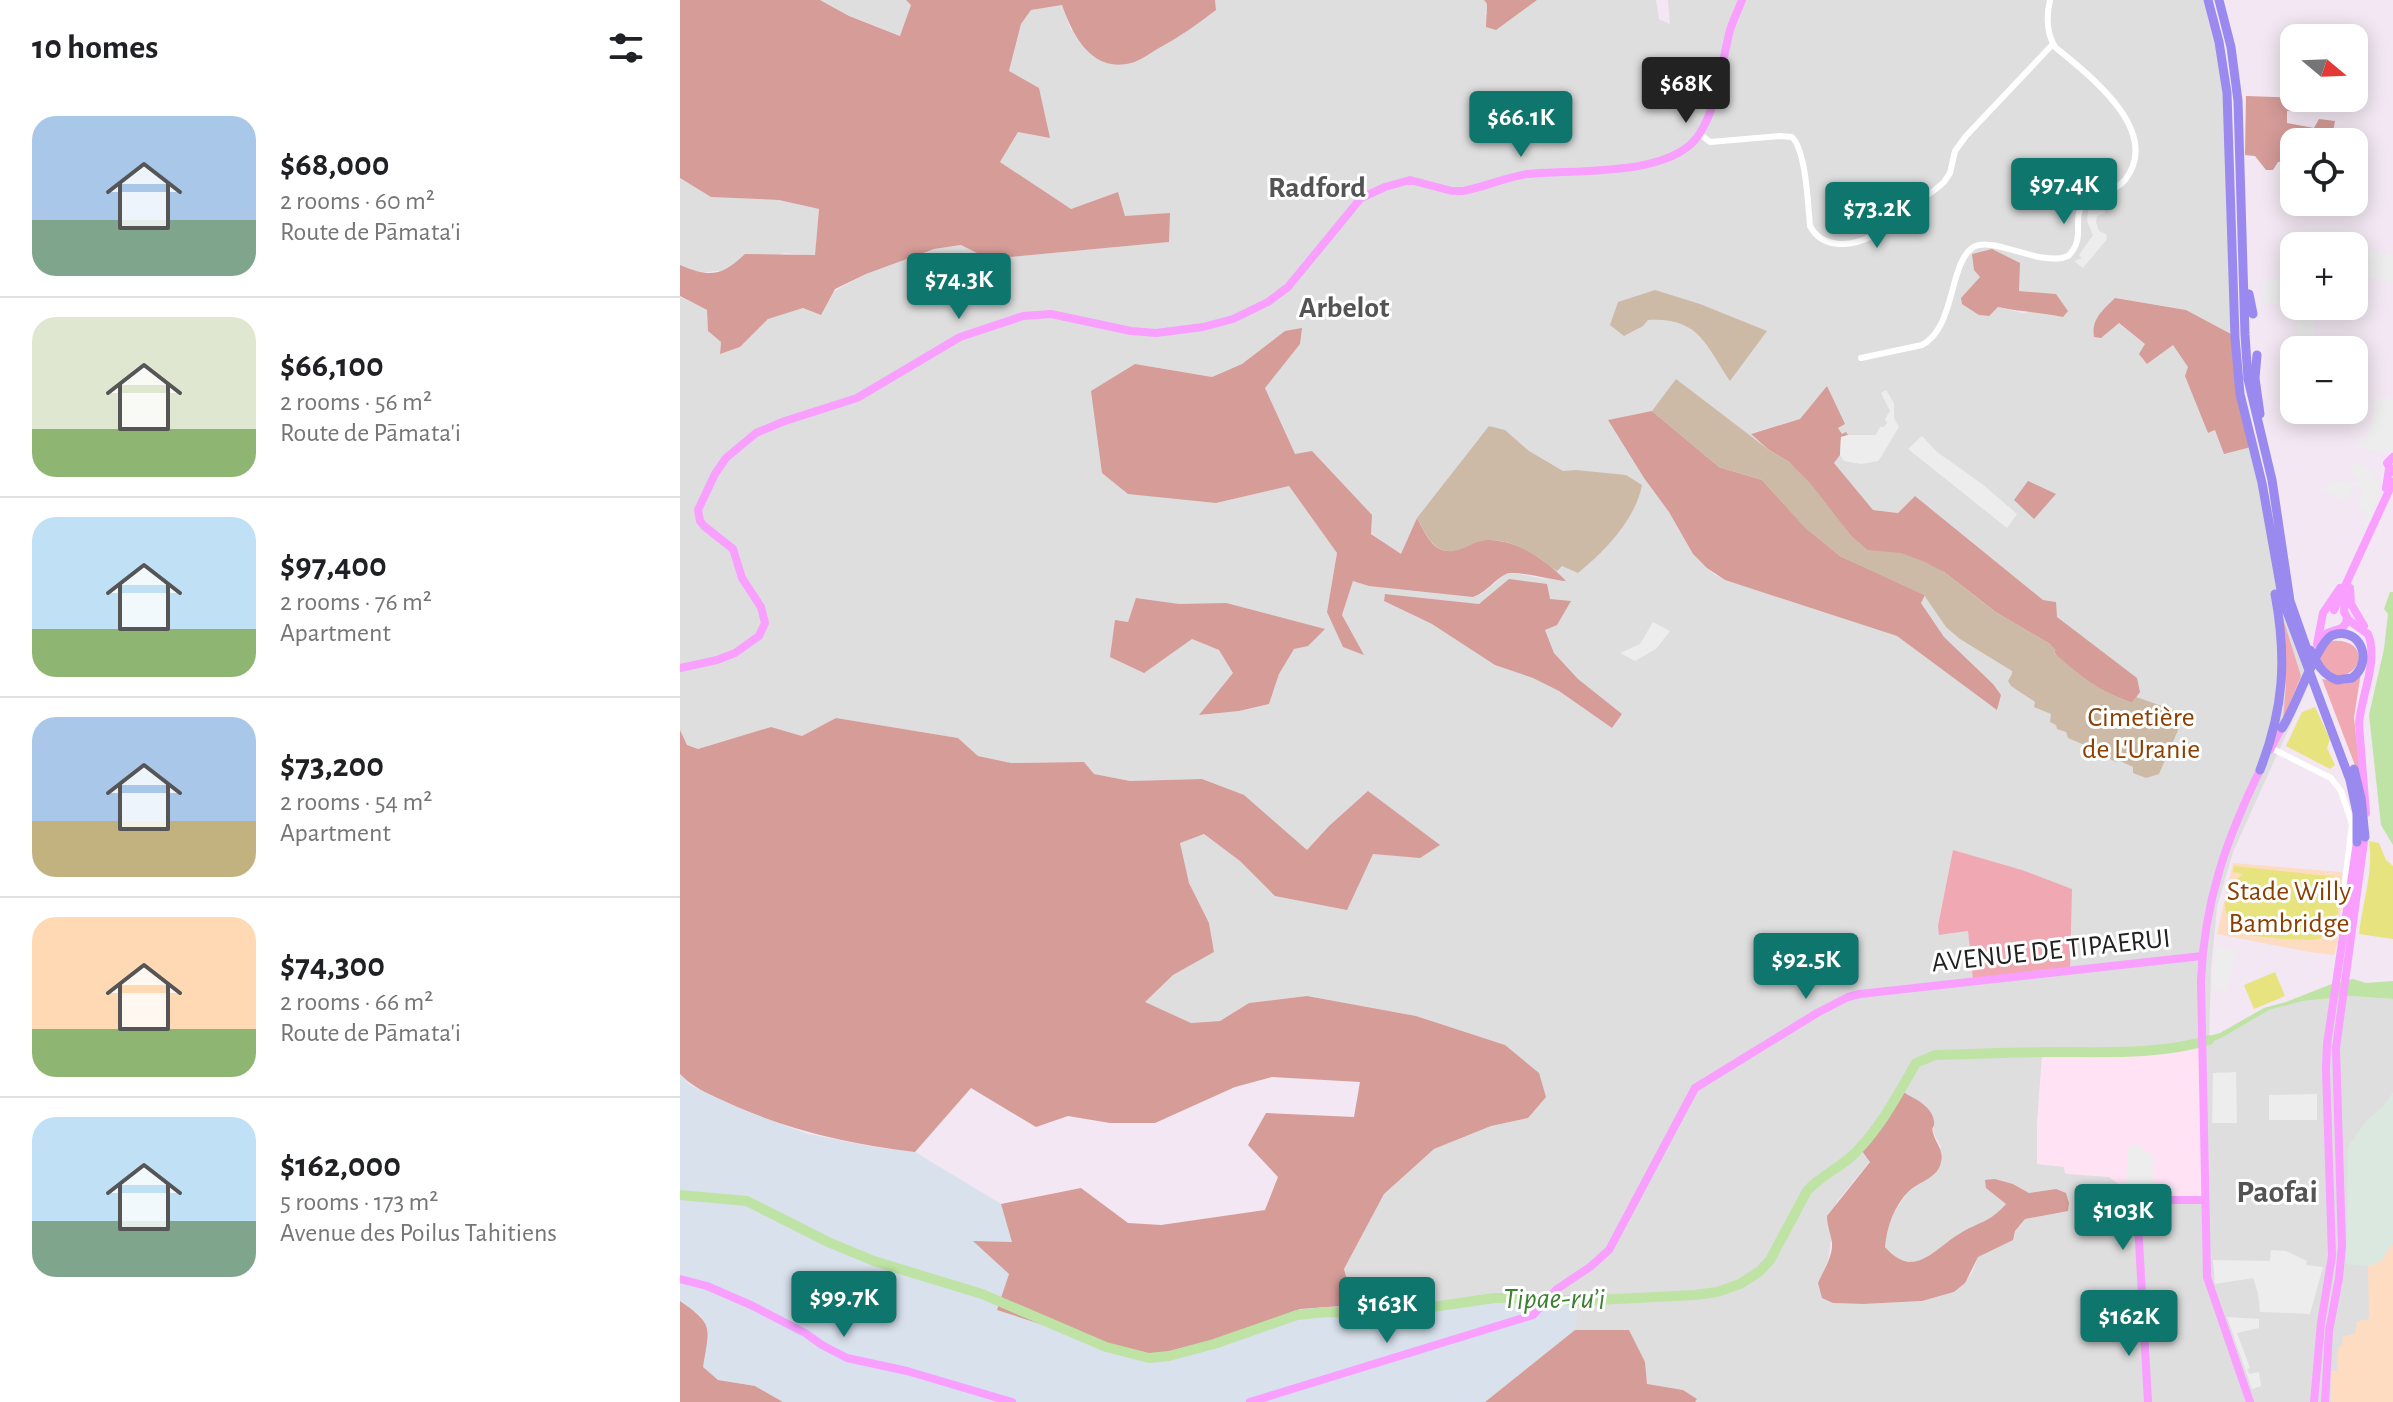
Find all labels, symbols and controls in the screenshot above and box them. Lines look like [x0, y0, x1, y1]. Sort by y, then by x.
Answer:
north arrow [2280, 24, 2368, 112]
map controls [2280, 24, 2368, 424]
icon: filters [604, 26, 648, 70]
text: 10 homes [32, 31, 158, 65]
pin: $68K [1639, 57, 1733, 125]
text: $68K [1660, 70, 1712, 96]
pin: $66.1K [1456, 91, 1586, 159]
text: $66.1K [1487, 104, 1555, 130]
button: locate [2280, 128, 2368, 216]
icon: home [96, 148, 192, 244]
text: $68,000 [280, 148, 389, 182]
pin: $97.4K [1999, 158, 2129, 226]
text: $97.4K [2029, 171, 2099, 197]
district label: Radford [1268, 173, 1366, 203]
pin: $73.2K [1812, 182, 1942, 250]
text: 2 rooms · 60 m² [280, 188, 435, 214]
text: $73.2K [1843, 195, 1911, 221]
text: Route de Pāmata'i [280, 219, 461, 245]
button: + [2280, 232, 2368, 320]
pin: $74.3K [894, 253, 1024, 321]
text: $74.3K [925, 266, 993, 292]
district label: Arbelot [1299, 293, 1389, 323]
button: − [2280, 336, 2368, 424]
icon: home [96, 349, 192, 445]
text: $66,100 [280, 349, 384, 383]
text: 2 rooms · 56 m² [280, 389, 432, 415]
text: Route de Pāmata'i [280, 420, 461, 446]
icon: home [96, 549, 192, 645]
text: $97,400 [280, 549, 387, 583]
text: 2 rooms · 76 m² [280, 589, 432, 615]
text: Apartment [280, 620, 391, 646]
park label: Cimetière de L'Uranie [2082, 704, 2200, 764]
icon: home [96, 749, 192, 845]
text: $73,200 [280, 749, 384, 783]
text: 2 rooms · 54 m² [280, 789, 432, 815]
text: Apartment [280, 820, 391, 846]
park label: Stade Willy Bambridge [2227, 878, 2351, 938]
street label: AVENUE DE TIPAERUI [1930, 925, 2172, 977]
pin: $92.5K [1741, 933, 1871, 1001]
text: $92.5K [1772, 946, 1840, 972]
icon: home [96, 949, 192, 1045]
text: $74,300 [280, 949, 385, 983]
text: 2 rooms · 66 m² [280, 989, 433, 1015]
text: Route de Pāmata'i [280, 1020, 461, 1046]
icon: home [96, 1149, 192, 1245]
text: $162,000 [280, 1149, 401, 1183]
district label: Paofai [2236, 1176, 2318, 1208]
pin: $103K [2067, 1184, 2179, 1252]
text: 5 rooms · 173 m² [280, 1189, 438, 1215]
text: $103K [2093, 1197, 2154, 1223]
text: Avenue des Poilus Tahitiens [280, 1220, 557, 1246]
pin: $99.7K [779, 1271, 909, 1339]
pin: $163K [1331, 1277, 1443, 1345]
text: $99.7K [809, 1284, 879, 1310]
water label: Tipae-ru’i [1503, 1284, 1605, 1314]
text: $163K [1357, 1290, 1417, 1316]
pin: $162K [2073, 1290, 2185, 1358]
text: $162K [2098, 1303, 2160, 1329]

